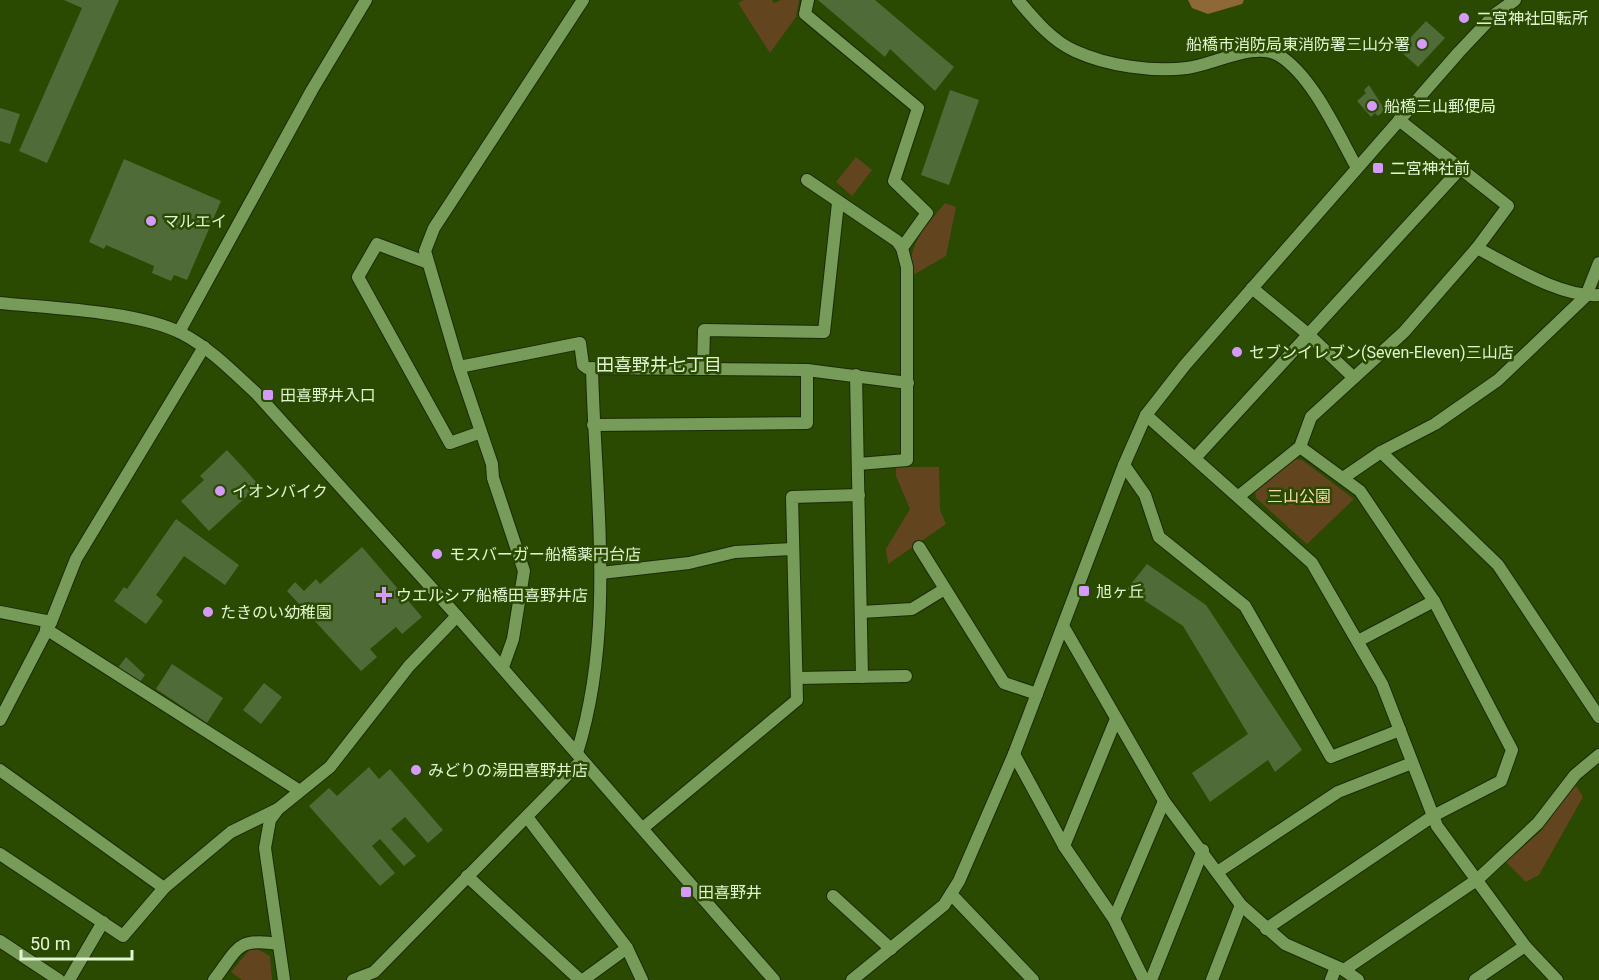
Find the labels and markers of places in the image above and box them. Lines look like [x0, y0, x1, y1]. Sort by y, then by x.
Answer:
place label: 二宮神社回転所 [1476, 9, 1588, 28]
marker: 二宮神社回転所 [1457, 11, 1471, 25]
place label: 船橋市消防局東消防署三山分署 [1186, 35, 1410, 54]
marker: 船橋市消防局東消防署三山分署 [1415, 37, 1429, 51]
place label: 船橋三山郵便局 [1384, 97, 1496, 116]
marker: 船橋三山郵便局 [1365, 99, 1379, 113]
place label: 二宮神社前 [1390, 159, 1470, 178]
marker: 二宮神社前 [1371, 161, 1385, 175]
place label: マルエイ [163, 212, 227, 231]
marker: マルエイ [144, 214, 158, 228]
place label: セブンイレブン(Seven-Eleven)三山店 [1249, 343, 1514, 362]
marker: セブンイレブン(Seven-Eleven)三山店 [1230, 345, 1244, 359]
place label: 田喜野井入口 [280, 386, 376, 405]
marker: 田喜野井入口 [261, 388, 275, 402]
place label: イオンバイク [232, 482, 328, 501]
marker: イオンバイク [213, 484, 227, 498]
place label: モスバーガー船橋薬円台店 [449, 545, 641, 564]
marker: モスバーガー船橋薬円台店 [430, 547, 444, 561]
place label: 旭ヶ丘 [1096, 582, 1144, 601]
marker: 旭ヶ丘 [1077, 584, 1091, 598]
place label: ウエルシア船橋田喜野井店 [396, 586, 588, 605]
marker: ウエルシア船橋田喜野井店 [377, 588, 391, 602]
place label: たきのい幼稚園 [220, 603, 332, 622]
marker: たきのい幼稚園 [201, 605, 215, 619]
place label: みどりの湯田喜野井店 [428, 761, 588, 780]
marker: みどりの湯田喜野井店 [409, 763, 423, 777]
place label: 田喜野井 [698, 883, 762, 902]
marker: 田喜野井 [679, 885, 693, 899]

